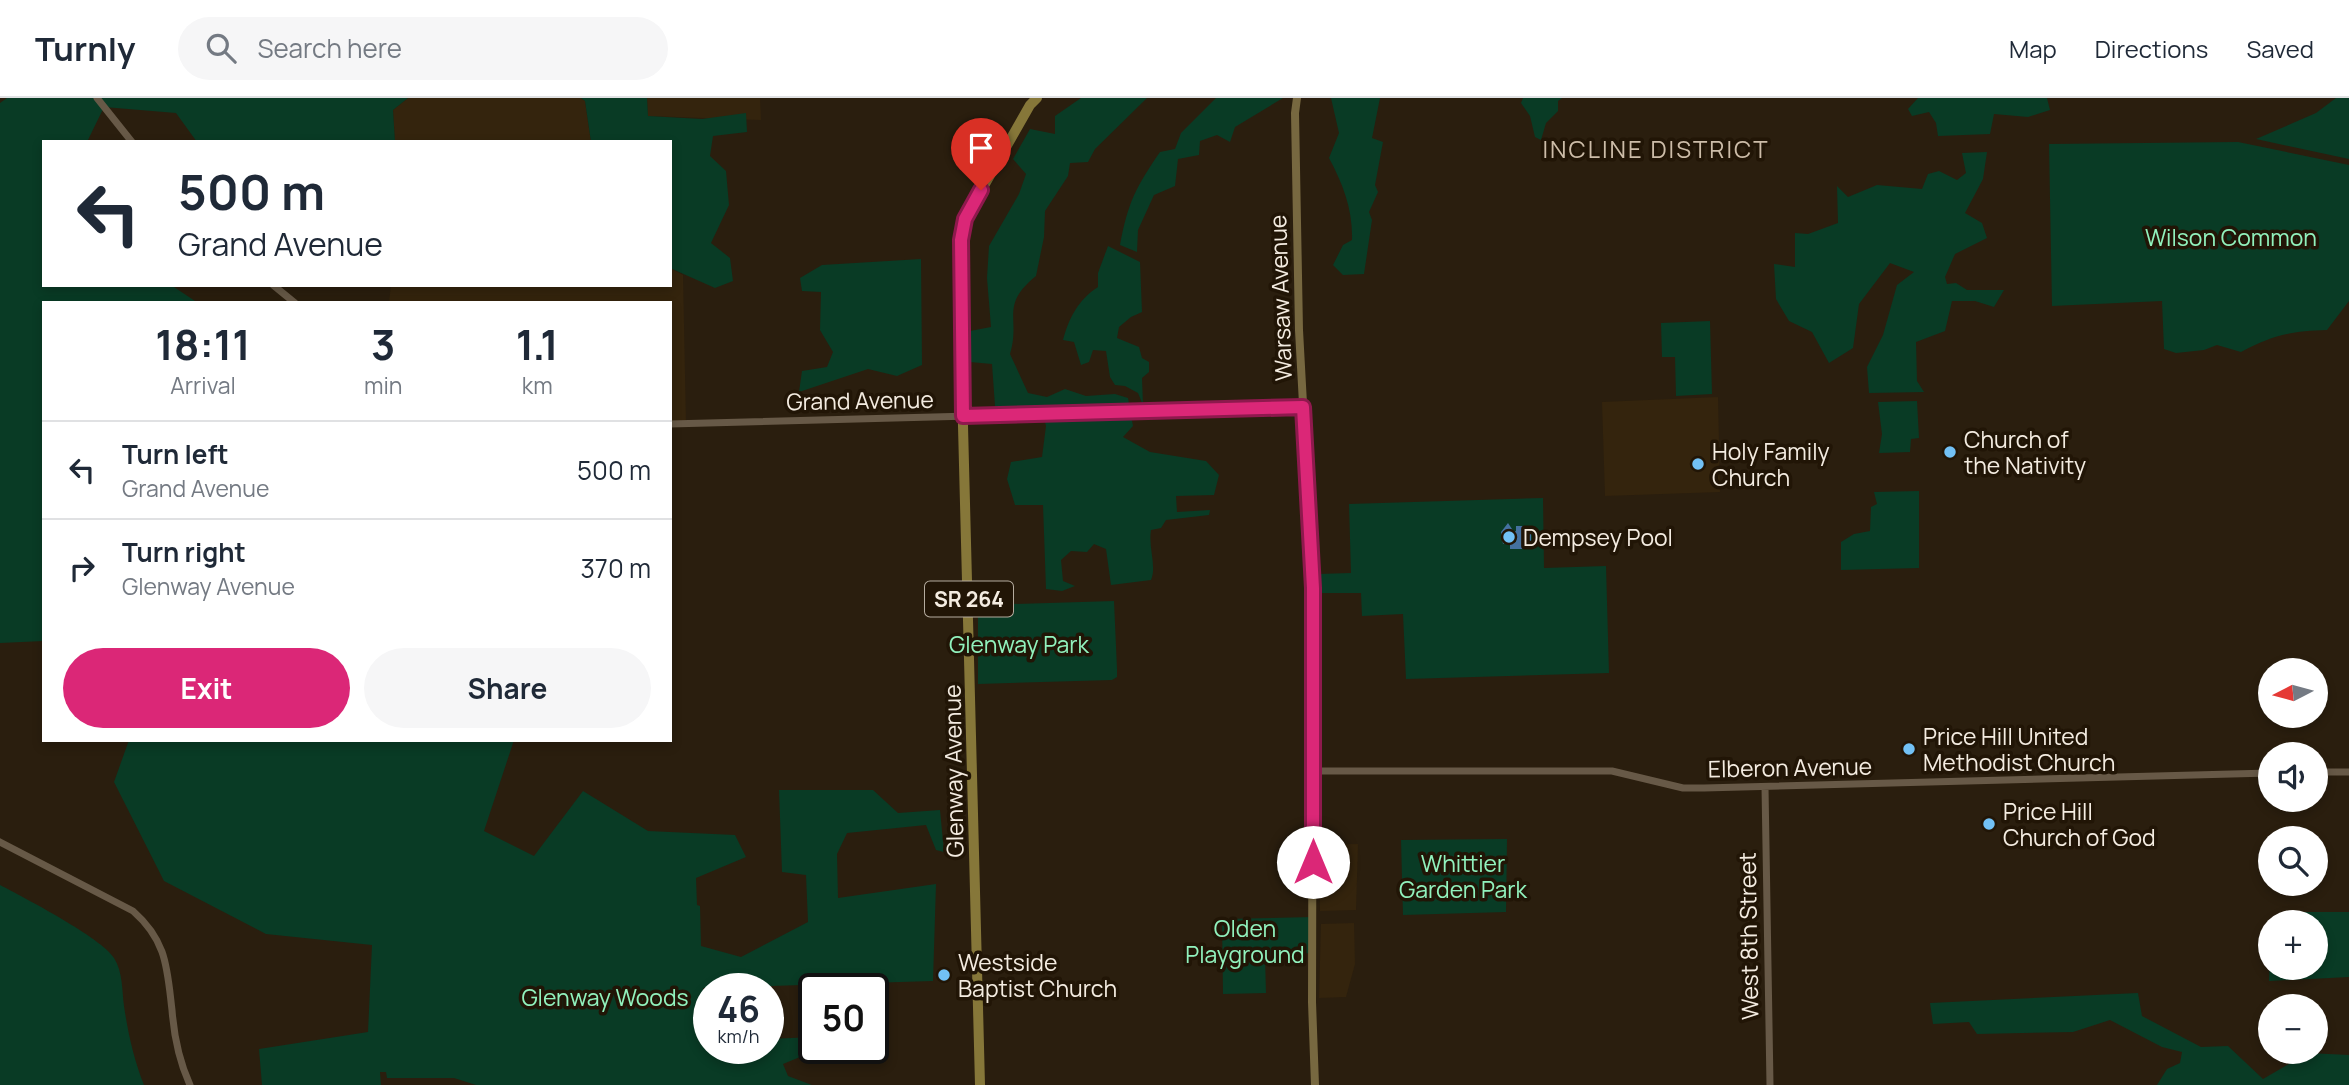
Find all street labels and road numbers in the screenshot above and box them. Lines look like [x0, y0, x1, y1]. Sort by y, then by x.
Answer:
street label: Warsaw Avenue [1261, 214, 1299, 382]
street label: Grand Avenue [786, 383, 934, 417]
road number: SR 264 [925, 582, 1013, 616]
street label: Glenway Avenue [935, 684, 971, 858]
street label: Elberon Avenue [1708, 750, 1872, 784]
street label: West 8th Street [1731, 852, 1765, 1020]

